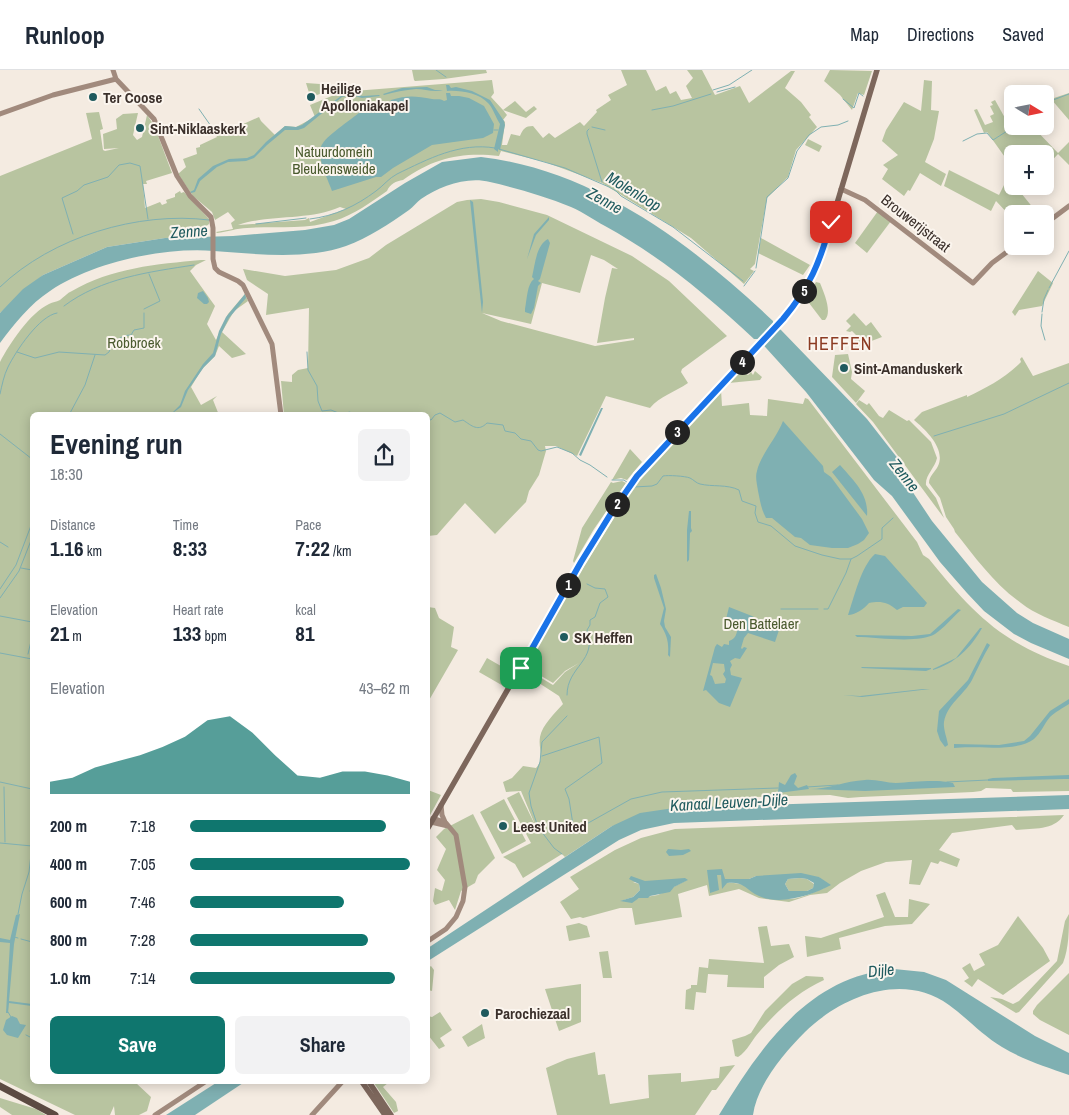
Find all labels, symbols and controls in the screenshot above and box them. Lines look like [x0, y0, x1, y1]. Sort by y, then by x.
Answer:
text: Runloop [25, 19, 105, 51]
text: Map [850, 22, 879, 47]
text: Directions [907, 22, 974, 47]
text: Saved [1002, 22, 1044, 47]
place label: Heilige Apolloniakapel [321, 78, 409, 116]
north arrow [1004, 85, 1054, 135]
map controls [1004, 85, 1054, 255]
place label: Ter Coose [103, 87, 162, 108]
marker: Ter Coose [87, 91, 99, 103]
marker: Heilige Apolloniakapel [305, 91, 317, 103]
place label: Sint-Niklaaskerk [150, 118, 246, 139]
marker: Sint-Niklaaskerk [134, 122, 146, 134]
park label: Natuurdomein Bleukensweide [292, 141, 376, 179]
button: + [1004, 145, 1054, 195]
water label: Molenloop [602, 166, 666, 216]
water label: Zenne [583, 181, 627, 219]
street label: Brouwerijstraat [877, 189, 956, 257]
pin [810, 201, 852, 243]
button: − [1004, 205, 1054, 255]
icon: check [817, 208, 845, 236]
water label: Zenne [169, 219, 208, 243]
pin: 5 [792, 278, 816, 304]
text: 5 [801, 282, 808, 300]
district label: HEFFEN [807, 331, 873, 356]
park label: Robbroek [107, 332, 162, 353]
pin: 4 [730, 350, 754, 374]
text: 4 [739, 353, 746, 371]
place label: Sint-Amanduskerk [854, 358, 963, 379]
marker: Sint-Amanduskerk [838, 362, 850, 374]
pin: 3 [664, 420, 690, 444]
text: 3 [674, 423, 681, 441]
text: Evening run [50, 425, 183, 463]
button: share [358, 429, 410, 481]
water label: Zenne [884, 453, 925, 496]
text: 18:30 [50, 463, 83, 485]
pin: 2 [604, 492, 630, 516]
text: 2 [614, 495, 621, 513]
text: Distance [50, 516, 95, 534]
text: Time [173, 516, 199, 534]
text: Pace [295, 516, 322, 534]
text: 1.16 [50, 534, 84, 563]
text: 8:33 [173, 534, 207, 563]
text: 7:22 [295, 534, 330, 563]
text: km [84, 542, 102, 560]
text: /km [330, 542, 351, 560]
pin: 1 [556, 572, 580, 598]
text: 1 [565, 576, 572, 594]
text: Elevation [50, 601, 98, 619]
text: Heart rate [173, 601, 224, 619]
text: kcal [295, 601, 316, 619]
park label: Den Battelaer [723, 613, 799, 634]
text: 21 [50, 619, 69, 648]
text: 133 [173, 619, 201, 648]
text: 81 [295, 619, 314, 648]
text: m [69, 627, 82, 645]
text: bpm [201, 627, 227, 645]
place label: SK Heffen [574, 627, 633, 648]
marker: SK Heffen [558, 631, 570, 643]
pin [500, 647, 542, 689]
icon: arrive [507, 654, 535, 682]
text: Elevation [50, 677, 105, 699]
text: 43–62 m [359, 677, 410, 699]
water label: Kanaal Leuven-Dijle [669, 788, 789, 816]
text: 200 m [50, 815, 87, 837]
text: 7:18 [130, 815, 156, 837]
place label: Leest United [513, 816, 587, 837]
marker: Leest United [497, 820, 509, 832]
text: 400 m [50, 853, 87, 875]
text: 7:05 [130, 853, 156, 875]
text: 600 m [50, 891, 87, 913]
text: 7:46 [130, 891, 156, 913]
text: 800 m [50, 929, 87, 951]
text: 7:28 [130, 929, 156, 951]
water label: Dijle [867, 958, 895, 982]
text: 1.0 km [50, 967, 91, 989]
text: 7:14 [130, 967, 156, 989]
place label: Parochiezaal [495, 1003, 570, 1024]
marker: Parochiezaal [479, 1007, 491, 1019]
button: Save [50, 1016, 225, 1074]
button: Share [235, 1016, 410, 1074]

